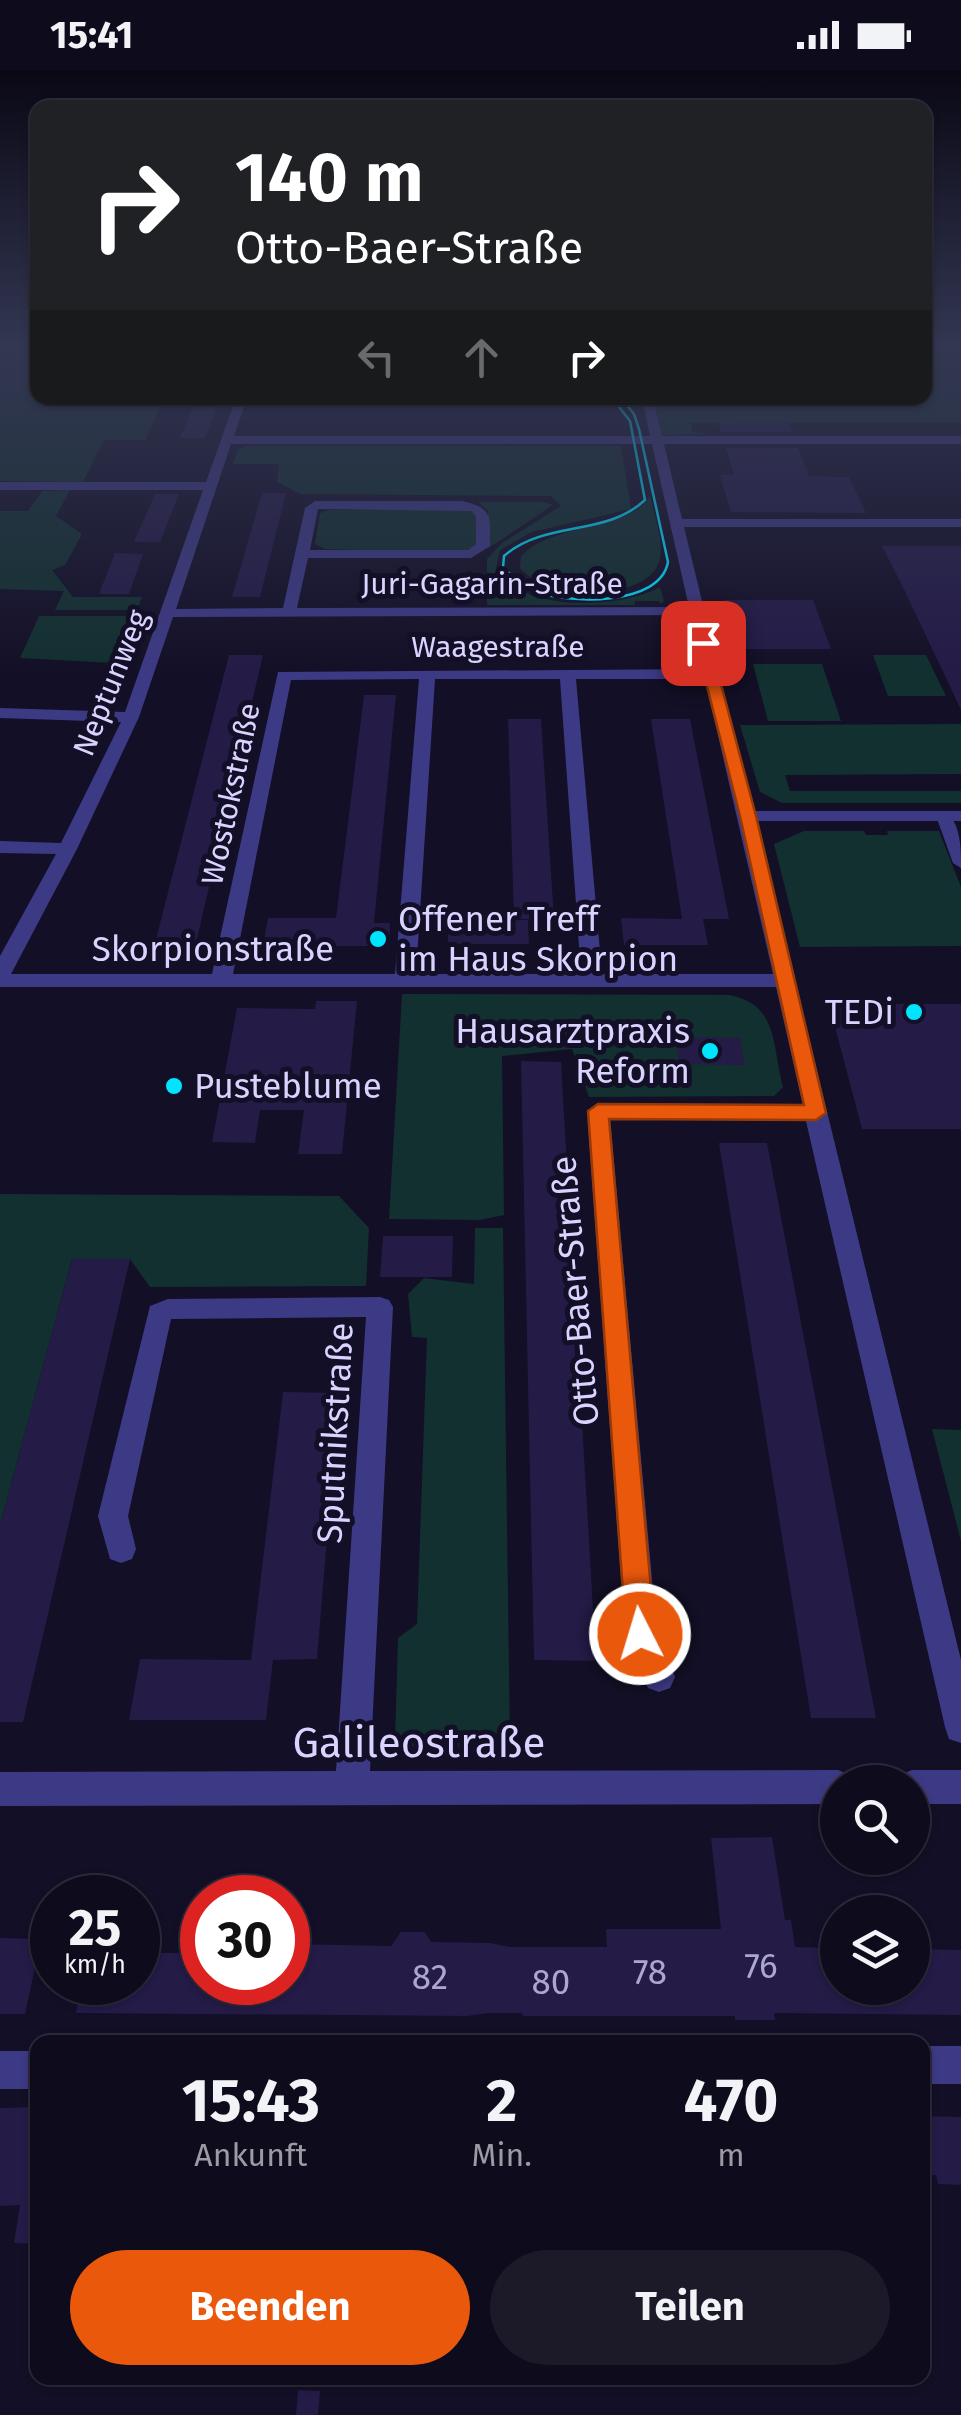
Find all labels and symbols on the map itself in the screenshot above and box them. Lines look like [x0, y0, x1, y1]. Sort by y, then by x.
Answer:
street label: Juri-Gagarin-Straße [361, 566, 623, 602]
pin [661, 601, 746, 686]
street label: Neptunweg [65, 605, 157, 761]
street label: Waagestraße [411, 629, 585, 665]
street label: Wostokstraße [194, 700, 268, 888]
place label: Offener Treff im Haus Skorpion [398, 898, 678, 980]
street label: Skorpionstraße [92, 928, 334, 970]
marker: Offener Treff im Haus Skorpion [367, 928, 389, 950]
place label: TEDi [825, 991, 894, 1033]
marker: TEDi [903, 1001, 925, 1023]
place label: Hausarztpraxis Reform [455, 1010, 690, 1092]
marker: Hausarztpraxis Reform [699, 1040, 721, 1062]
place label: Pusteblume [194, 1065, 382, 1107]
marker: Pusteblume [163, 1075, 185, 1097]
street label: Otto-Baer-Straße [542, 1154, 608, 1428]
street label: Sputnikstraße [308, 1321, 362, 1545]
position arrow [588, 1582, 692, 1686]
street label: Galileostraße [293, 1718, 545, 1768]
speed limit sign: 30 [180, 1875, 310, 2005]
house number: 76 [744, 1945, 778, 1987]
house number: 78 [633, 1951, 667, 1993]
house number: 82 [412, 1956, 448, 1998]
house number: 80 [532, 1961, 570, 2003]

